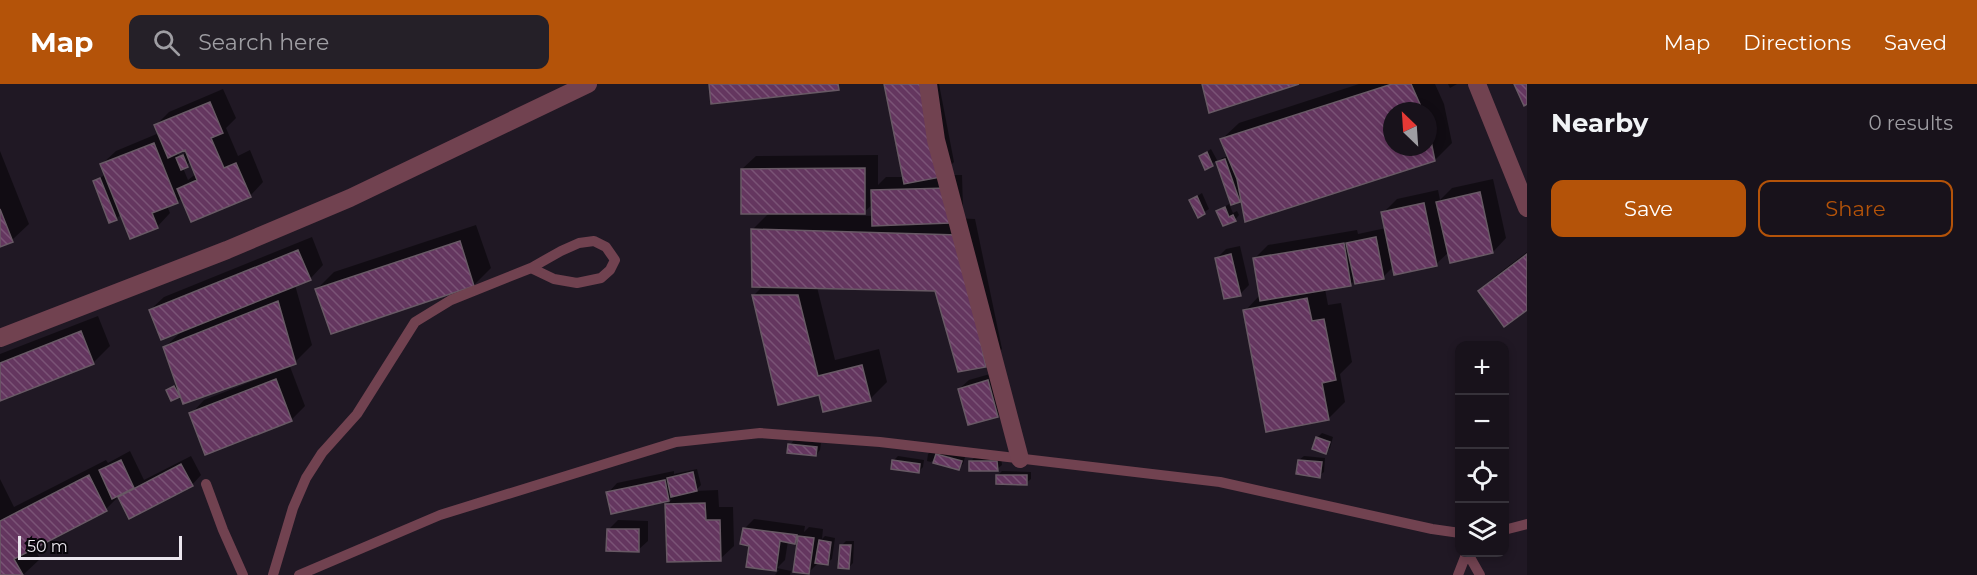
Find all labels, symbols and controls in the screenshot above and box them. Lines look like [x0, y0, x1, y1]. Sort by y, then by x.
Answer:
search box [129, 15, 549, 69]
text: Map [30, 25, 93, 59]
icon: search [150, 26, 183, 59]
text: Search here [198, 29, 329, 56]
text: Map [1664, 30, 1710, 55]
text: Directions [1743, 30, 1851, 55]
text: Saved [1884, 30, 1947, 55]
north arrow [1383, 102, 1437, 156]
text: Nearby [1551, 107, 1648, 139]
text: 0 results [1868, 111, 1953, 135]
button: Save [1551, 180, 1746, 237]
button: Share [1758, 180, 1953, 237]
map controls [1455, 341, 1509, 557]
button: + [1455, 341, 1509, 395]
button: − [1455, 395, 1509, 449]
button: locate [1455, 449, 1509, 503]
button: layers [1455, 503, 1509, 557]
scale bar [18, 533, 182, 560]
text: 50 m [27, 537, 68, 556]

